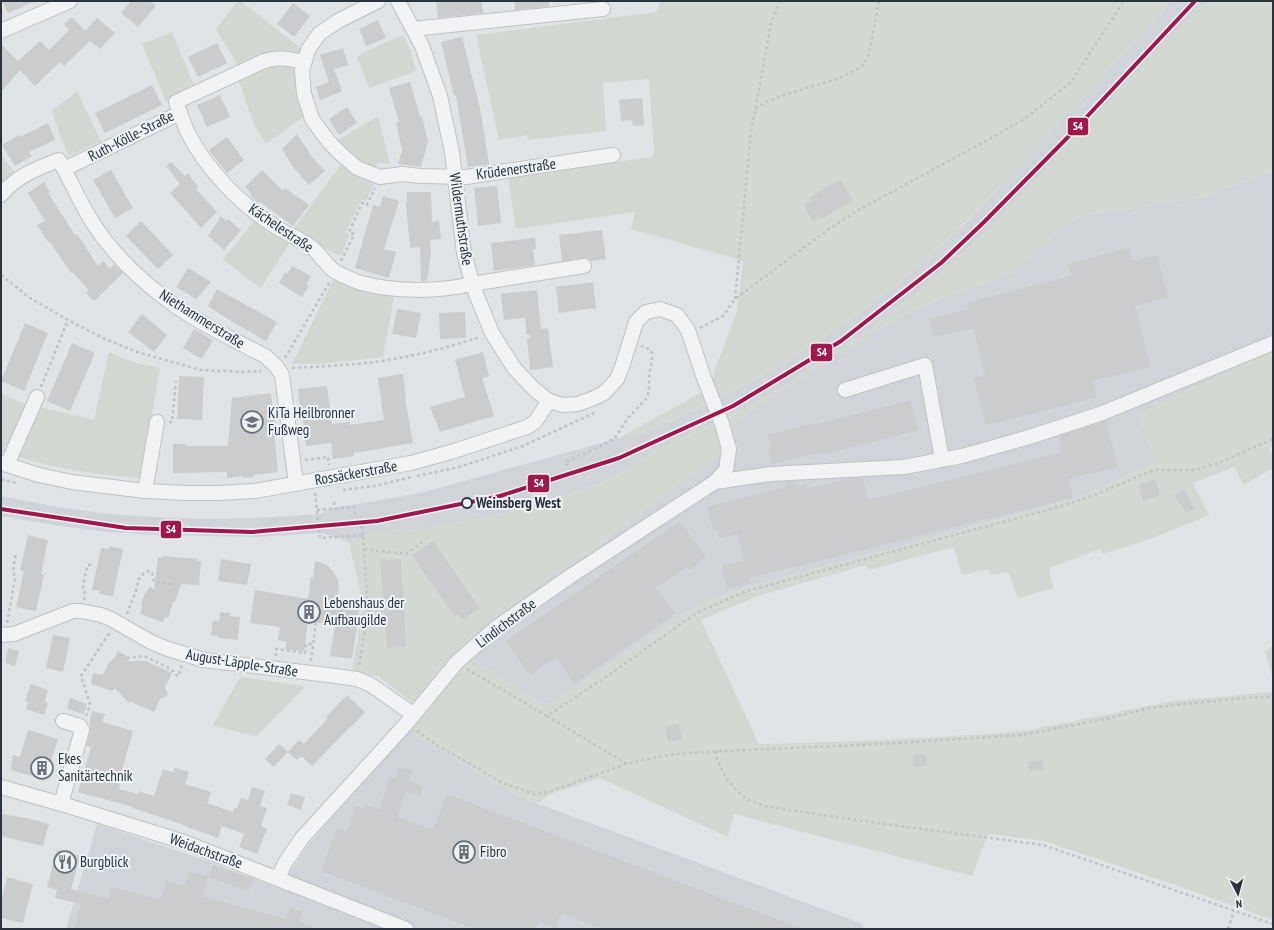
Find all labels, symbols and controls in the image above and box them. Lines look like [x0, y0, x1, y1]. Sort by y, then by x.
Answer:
street label: Ruth-Kölle-Straße [85, 106, 177, 165]
line badge: S4 [1067, 117, 1089, 136]
text: S4 [1073, 119, 1084, 133]
street label: Krüdenerstraße [475, 154, 557, 183]
street label: Wildermuthstraße [446, 171, 477, 267]
street label: Kächelestraße [245, 199, 317, 256]
street label: Niethammerstraße [156, 285, 248, 352]
line badge: S4 [810, 343, 833, 362]
text: S4 [817, 345, 828, 359]
place label: KiTa Heilbronner Fußweg [268, 403, 356, 439]
school or university icon: KiTa Heilbronner Fußweg [239, 409, 265, 435]
street label: Rossäckerstraße [313, 456, 399, 489]
line badge: S4 [527, 474, 550, 493]
text: S4 [534, 476, 545, 490]
place label: Weinsberg West [475, 493, 561, 512]
marker: Weinsberg West [461, 497, 473, 509]
line badge: S4 [160, 520, 182, 539]
text: S4 [166, 522, 177, 536]
place label: Lebenshaus der Aufbaugilde [324, 593, 405, 629]
street label: Lindichstraße [472, 594, 540, 651]
building icon: Lebenshaus der Aufbaugilde [296, 599, 322, 625]
street label: August-Läpple-Straße [185, 644, 300, 681]
place label: Ekes Sanitärtechnik [58, 749, 133, 785]
building icon: Ekes Sanitärtechnik [29, 755, 55, 781]
street label: Weidachstraße [167, 829, 245, 872]
building icon: Fibro [451, 839, 477, 865]
place label: Fibro [480, 842, 507, 861]
restaurant icon: Burgblick [52, 849, 78, 875]
place label: Burgblick [80, 852, 129, 871]
north arrow [1218, 874, 1258, 914]
text: N [1235, 897, 1243, 911]

